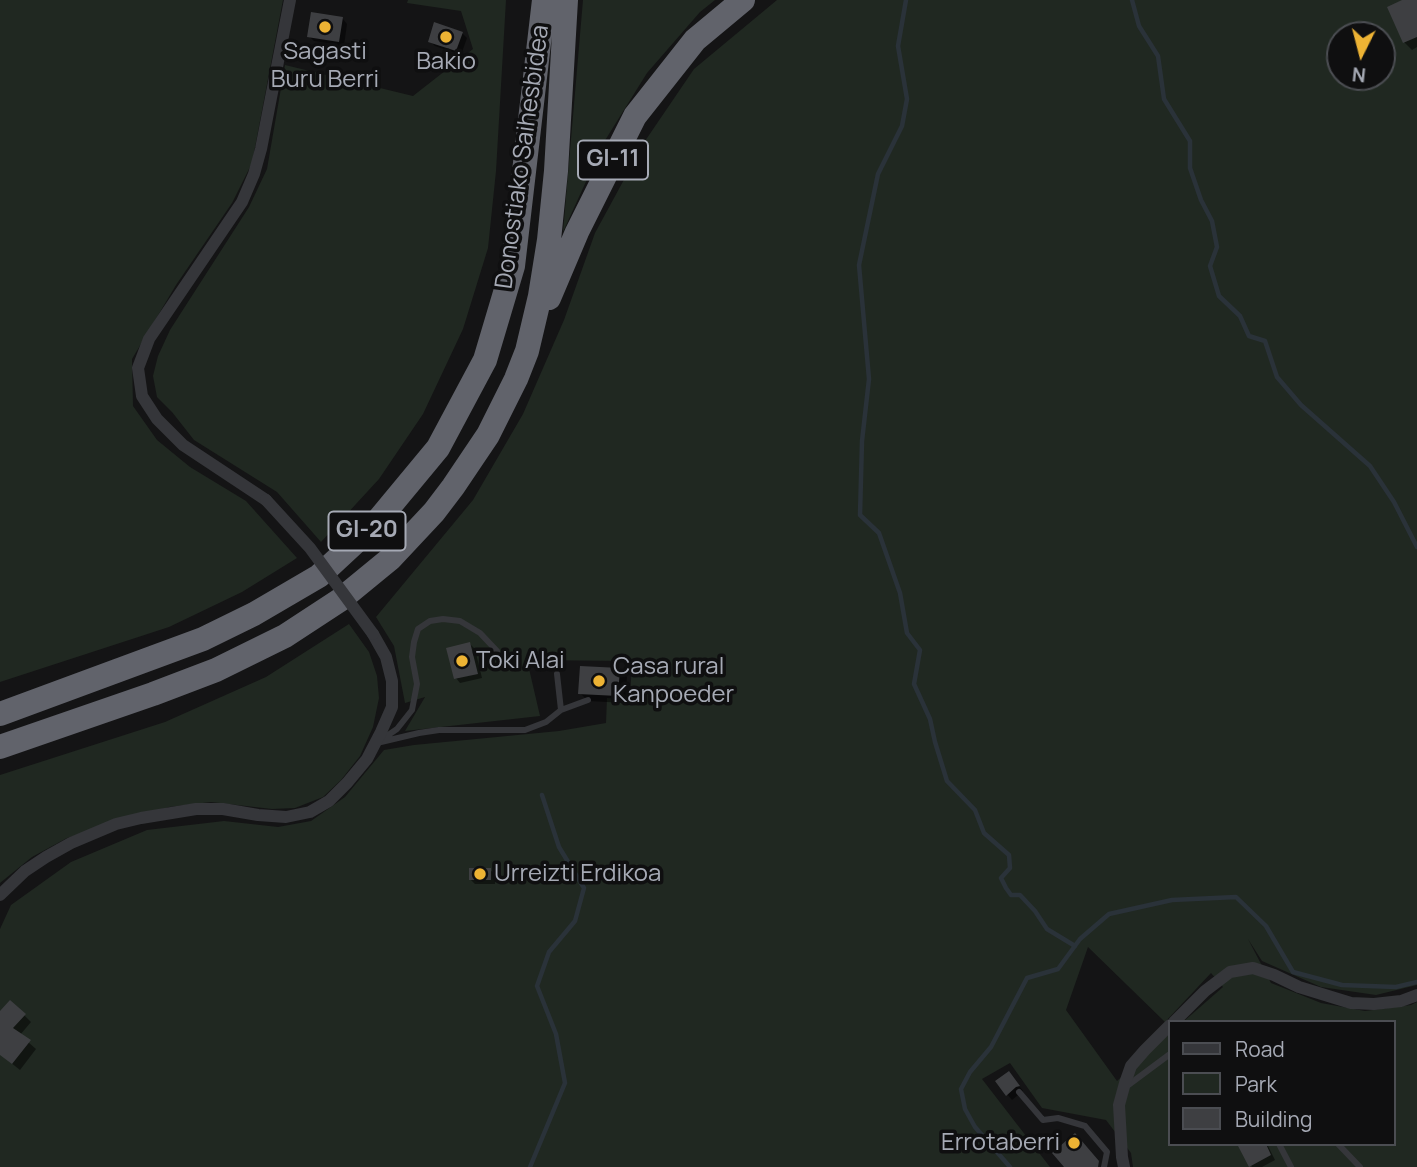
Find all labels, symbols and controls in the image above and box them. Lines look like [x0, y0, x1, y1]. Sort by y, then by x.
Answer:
marker: Sagasti Buru Berri [317, 19, 333, 35]
north arrow [1326, 21, 1396, 91]
street label: Donostiako Saihesbidea [490, 23, 556, 291]
marker: Bakio [438, 29, 454, 45]
place label: Sagasti Buru Berri [271, 38, 379, 94]
place label: Bakio [416, 48, 476, 76]
text: N [1351, 61, 1367, 89]
road number: GI-11 [578, 140, 648, 180]
road number: GI-20 [328, 512, 406, 551]
place label: Toki Alai [476, 647, 565, 675]
marker: Toki Alai [454, 653, 470, 669]
place label: Casa rural Kanpoeder [613, 653, 734, 709]
marker: Casa rural Kanpoeder [591, 673, 607, 689]
place label: Urreizti Erdikoa [494, 860, 661, 888]
marker: Urreizti Erdikoa [472, 866, 488, 882]
legend [1168, 1020, 1396, 1146]
text: Road [1235, 1035, 1285, 1063]
text: Park [1235, 1070, 1277, 1098]
text: Building [1235, 1105, 1312, 1133]
place label: Errotaberri [941, 1129, 1060, 1157]
marker: Errotaberri [1066, 1135, 1082, 1151]

